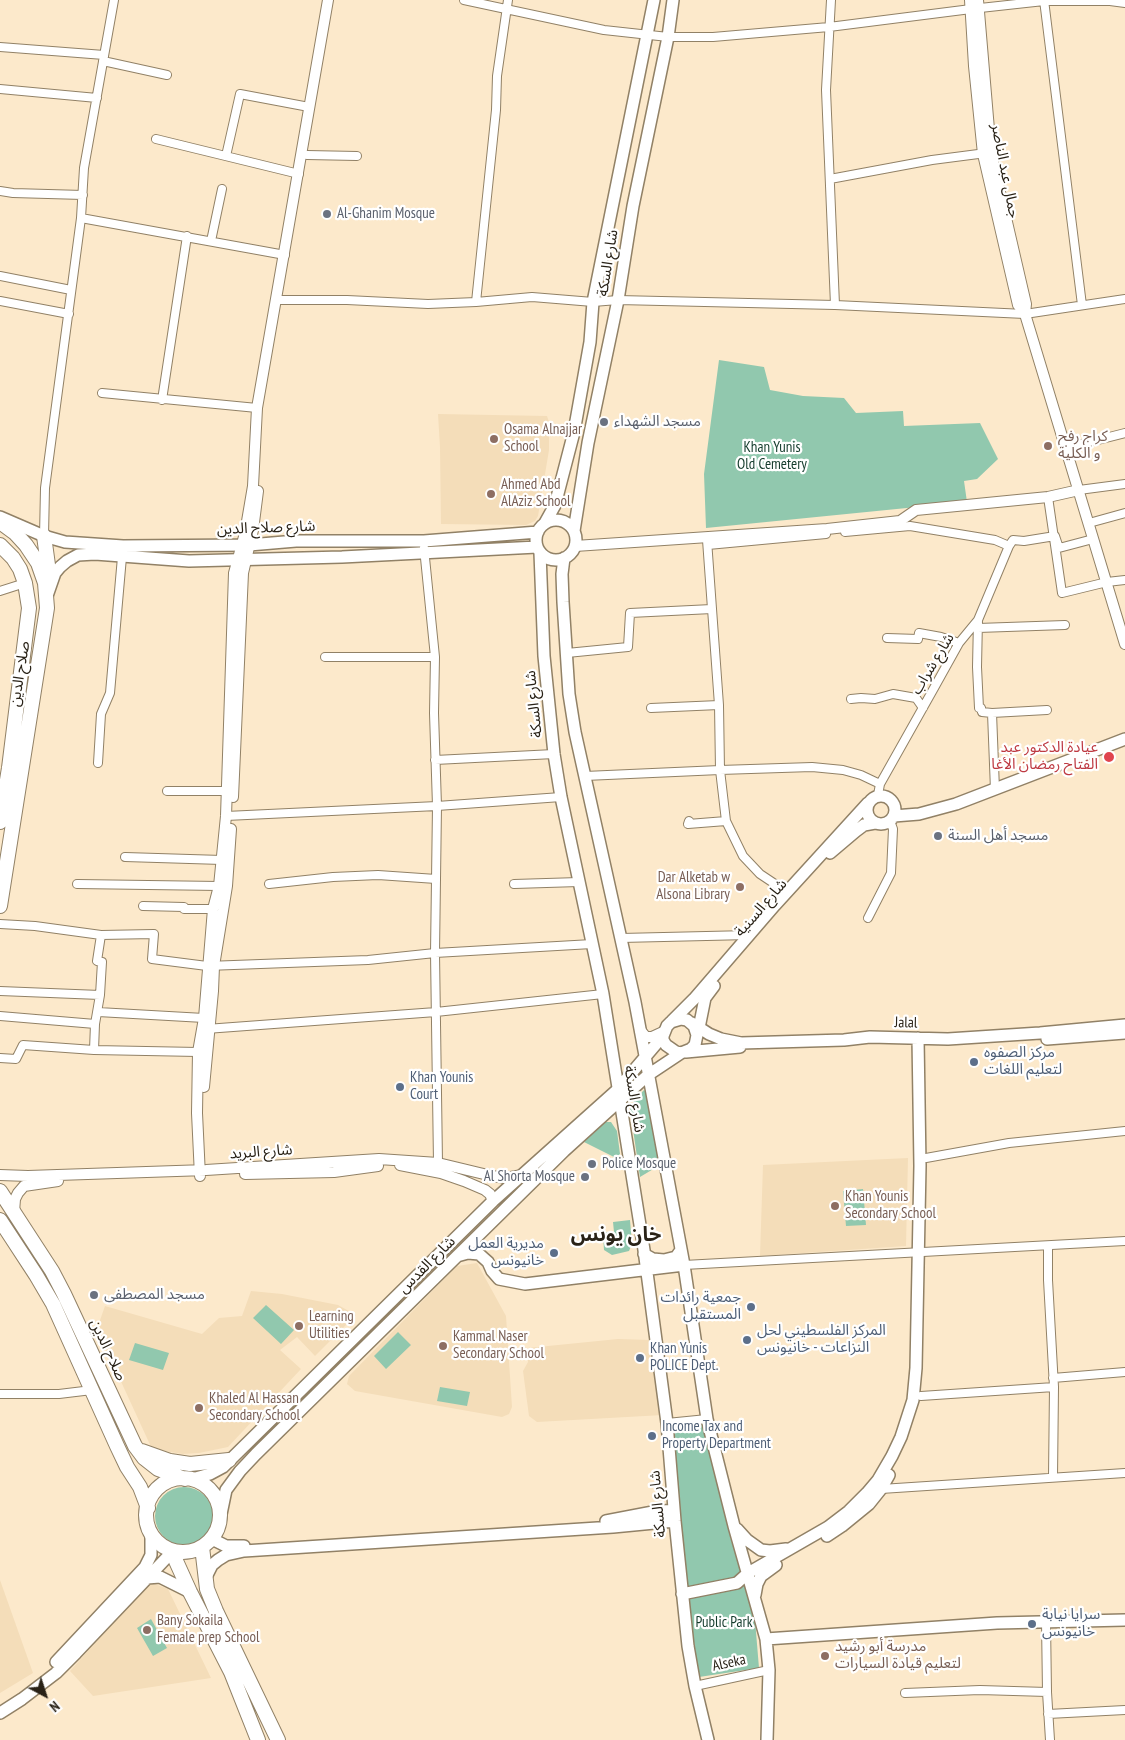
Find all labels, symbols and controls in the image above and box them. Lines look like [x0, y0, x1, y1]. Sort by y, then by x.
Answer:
street label: جمال عبد الناصر [987, 122, 1023, 220]
place label: Al-Ghanim Mosque [337, 205, 435, 223]
marker: Al-Ghanim Mosque [321, 208, 333, 220]
street label: شارع السكة [594, 228, 622, 298]
place label: مسجد الشهداء [614, 413, 701, 431]
marker: مسجد الشهداء [598, 416, 610, 428]
place label: Osama Alnajjar School [504, 421, 582, 456]
place label: كراج رفح و الكلية [1058, 428, 1108, 463]
marker: Osama Alnajjar School [488, 433, 500, 445]
park label: Khan Yunis Old Cemetery [737, 439, 807, 474]
marker: كراج رفح و الكلية [1042, 440, 1054, 452]
place label: Ahmed Abd AlAziz School [501, 476, 570, 511]
marker: Ahmed Abd AlAziz School [485, 488, 497, 500]
street label: شارع صلاح الدين [216, 517, 316, 539]
street label: شارع شراب [908, 630, 958, 698]
street label: صلاح الدين [6, 640, 34, 708]
street label: شارع السكة [522, 669, 546, 739]
place label: عيادة الدكتور عبد الفتاح رمضان الأغا [991, 739, 1098, 774]
marker: عيادة الدكتور عبد الفتاح رمضان الأغا [1102, 750, 1116, 764]
place label: مسجد أهل السنة [948, 827, 1048, 845]
marker: مسجد أهل السنة [932, 830, 944, 842]
place label: Dar Alketab w Alsona Library [656, 869, 730, 904]
street label: شارع السنية [731, 875, 791, 941]
marker: Dar Alketab w Alsona Library [734, 881, 746, 893]
street label: Jalal [895, 1014, 917, 1032]
place label: مركز الصفوه لتعليم اللغات [984, 1044, 1062, 1079]
marker: مركز الصفوه لتعليم اللغات [968, 1056, 980, 1068]
street label: شارع السكة [620, 1064, 648, 1134]
place label: Khan Younis Court [410, 1069, 473, 1104]
marker: Khan Younis Court [394, 1081, 406, 1093]
street label: شارع البريد [229, 1141, 293, 1163]
place label: Police Mosque [602, 1155, 676, 1173]
marker: Police Mosque [586, 1158, 598, 1170]
place label: Al Shorta Mosque [484, 1168, 575, 1186]
marker: Al Shorta Mosque [579, 1171, 591, 1183]
place label: Khan Younis Secondary School [845, 1188, 936, 1223]
marker: Khan Younis Secondary School [829, 1200, 841, 1212]
district label: خان يونس [571, 1223, 661, 1247]
street label: شارع القدس [395, 1233, 459, 1297]
place label: مديرية العمل خانيونس [468, 1235, 544, 1270]
marker: مديرية العمل خانيونس [548, 1247, 560, 1259]
place label: مسجد المصطفى [104, 1286, 205, 1304]
marker: مسجد المصطفى [88, 1289, 100, 1301]
place label: جمعية رائدات المستقبل [660, 1289, 741, 1324]
marker: جمعية رائدات المستقبل [745, 1301, 757, 1313]
place label: Learning Utilities [309, 1308, 354, 1343]
street label: صلاح الدين [86, 1316, 130, 1384]
marker: Learning Utilities [293, 1320, 305, 1332]
place label: المركز الفلسطيني لحل النزاعات - خانيونس [757, 1322, 886, 1357]
place label: Kammal Naser Secondary School [453, 1328, 544, 1363]
marker: المركز الفلسطيني لحل النزاعات - خانيونس [741, 1334, 753, 1346]
marker: Kammal Naser Secondary School [437, 1340, 449, 1352]
place label: Khan Yunis POLICE Dept. [650, 1340, 718, 1375]
marker: Khan Yunis POLICE Dept. [634, 1352, 646, 1364]
place label: Khaled Al Hassan Secondary School [209, 1390, 300, 1425]
marker: Khaled Al Hassan Secondary School [193, 1402, 205, 1414]
place label: Income Tax and Property Department [662, 1418, 771, 1453]
marker: Income Tax and Property Department [646, 1430, 658, 1442]
street label: شارع السكة [646, 1470, 670, 1538]
place label: سرايا نيابة خانيونس [1042, 1606, 1100, 1641]
place label: Bany Sokaila Female prep School [157, 1612, 259, 1647]
park label: Public Park [696, 1614, 752, 1632]
marker: سرايا نيابة خانيونس [1026, 1618, 1038, 1630]
marker: Bany Sokaila Female prep School [141, 1624, 153, 1636]
place label: مدرسة أبو رشيد لتعليم قيادة السيارات [835, 1638, 961, 1673]
marker: مدرسة أبو رشيد لتعليم قيادة السيارات [819, 1650, 831, 1662]
street label: Alseka [711, 1651, 747, 1675]
north arrow [20, 1670, 70, 1720]
text: N [46, 1697, 63, 1716]

